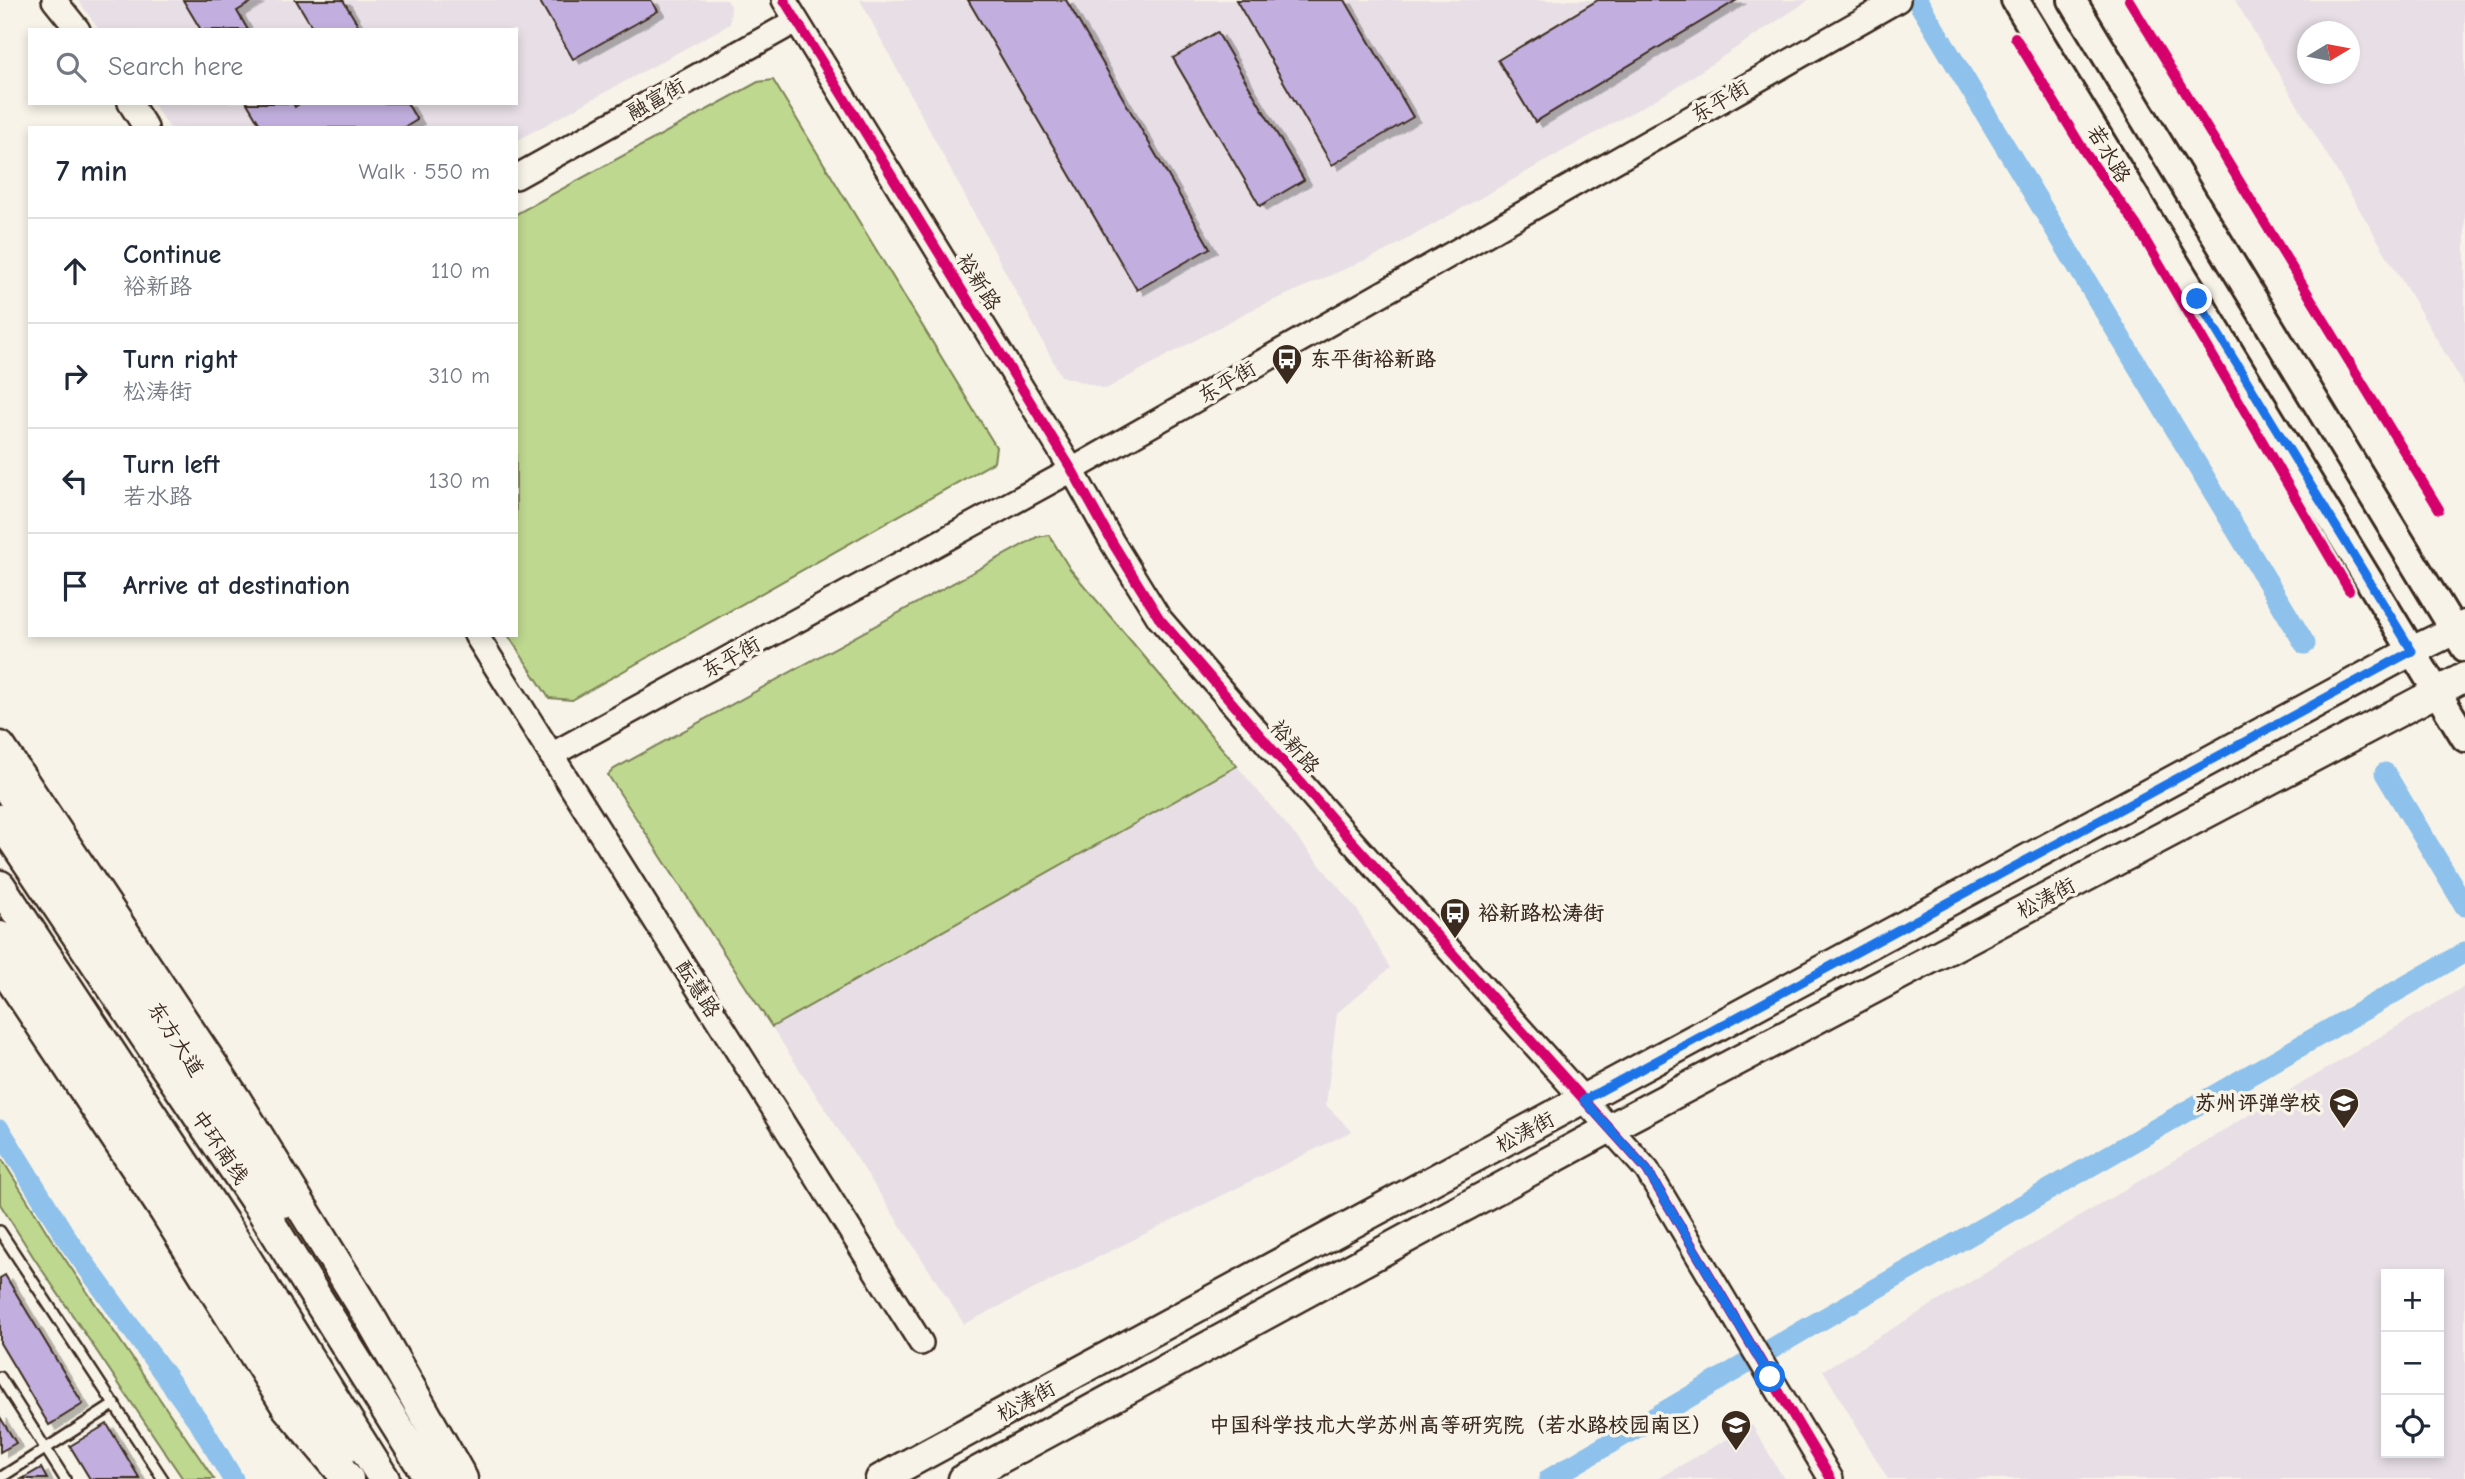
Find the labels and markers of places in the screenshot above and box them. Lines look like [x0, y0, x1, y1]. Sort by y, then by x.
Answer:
bus stop icon: 东平街裕新路 [1270, 342, 1304, 386]
place label: 东平街裕新路 [1310, 347, 1436, 371]
bus stop icon: 裕新路松涛街 [1438, 896, 1472, 940]
place label: 裕新路松涛街 [1478, 901, 1604, 925]
school or university icon: 苏州评弹学校 [2327, 1086, 2361, 1130]
place label: 苏州评弹学校 [2195, 1091, 2321, 1115]
school or university icon: 中国科学技术大学苏州高等研究院（若水路校园南区） [1719, 1408, 1753, 1452]
place label: 中国科学技术大学苏州高等研究院（若水路校园南区） [1209, 1413, 1713, 1437]

